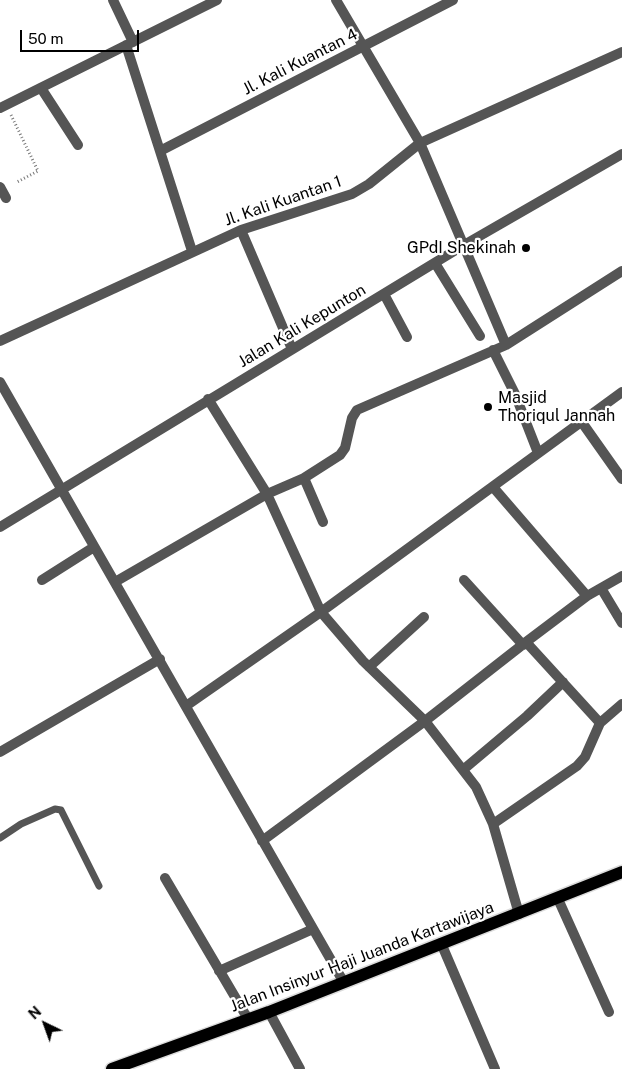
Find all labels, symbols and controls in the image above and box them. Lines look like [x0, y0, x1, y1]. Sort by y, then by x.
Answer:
scale bar [22, 20, 141, 52]
street label: Jl. Kali Kuantan 4 [239, 25, 361, 99]
text: 50 m [28, 30, 63, 47]
street label: Jl. Kali Kuantan 1 [222, 172, 344, 230]
place label: GPdI Shekinah [407, 238, 516, 258]
marker: GPdI Shekinah [520, 242, 532, 254]
street label: Jalan Kali Kepunton [235, 280, 369, 372]
place label: Masjid Thoriqul Jannah [498, 388, 615, 426]
marker: Masjid Thoriqul Jannah [482, 401, 494, 413]
street label: Jalan Insinyur Haji Juanda Kartawijaya [228, 898, 496, 1016]
north arrow [20, 999, 70, 1049]
text: N [26, 1003, 44, 1022]

